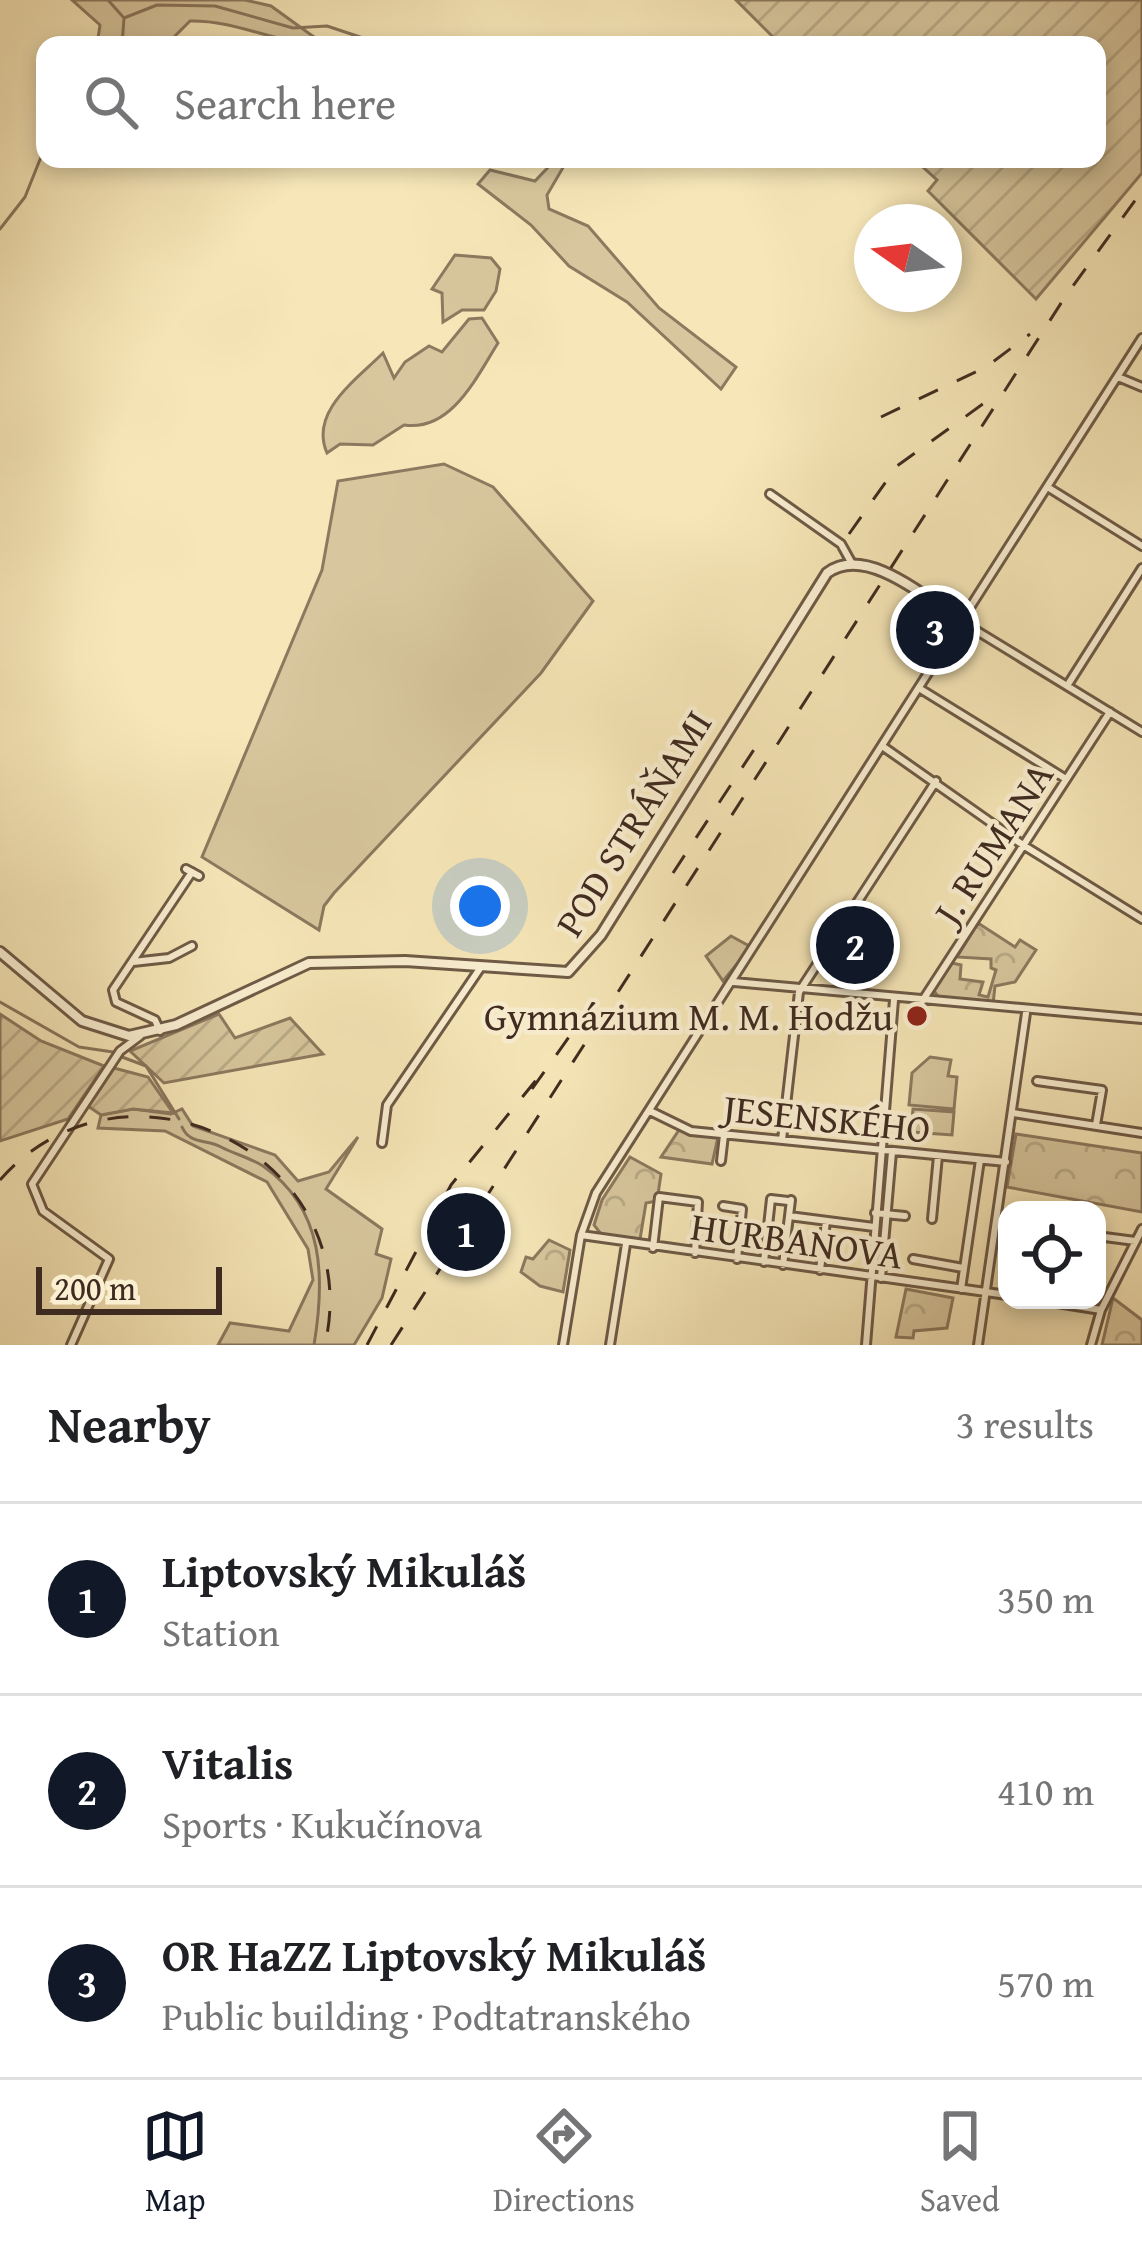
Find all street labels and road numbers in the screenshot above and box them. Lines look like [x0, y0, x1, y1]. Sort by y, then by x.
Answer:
street label: POD STRÁŇAMI [540, 699, 725, 947]
street label: J. RUMANA [916, 750, 1067, 939]
street label: JESENSKÉHO [716, 1078, 933, 1157]
street label: HURBANOVA [688, 1196, 907, 1283]

